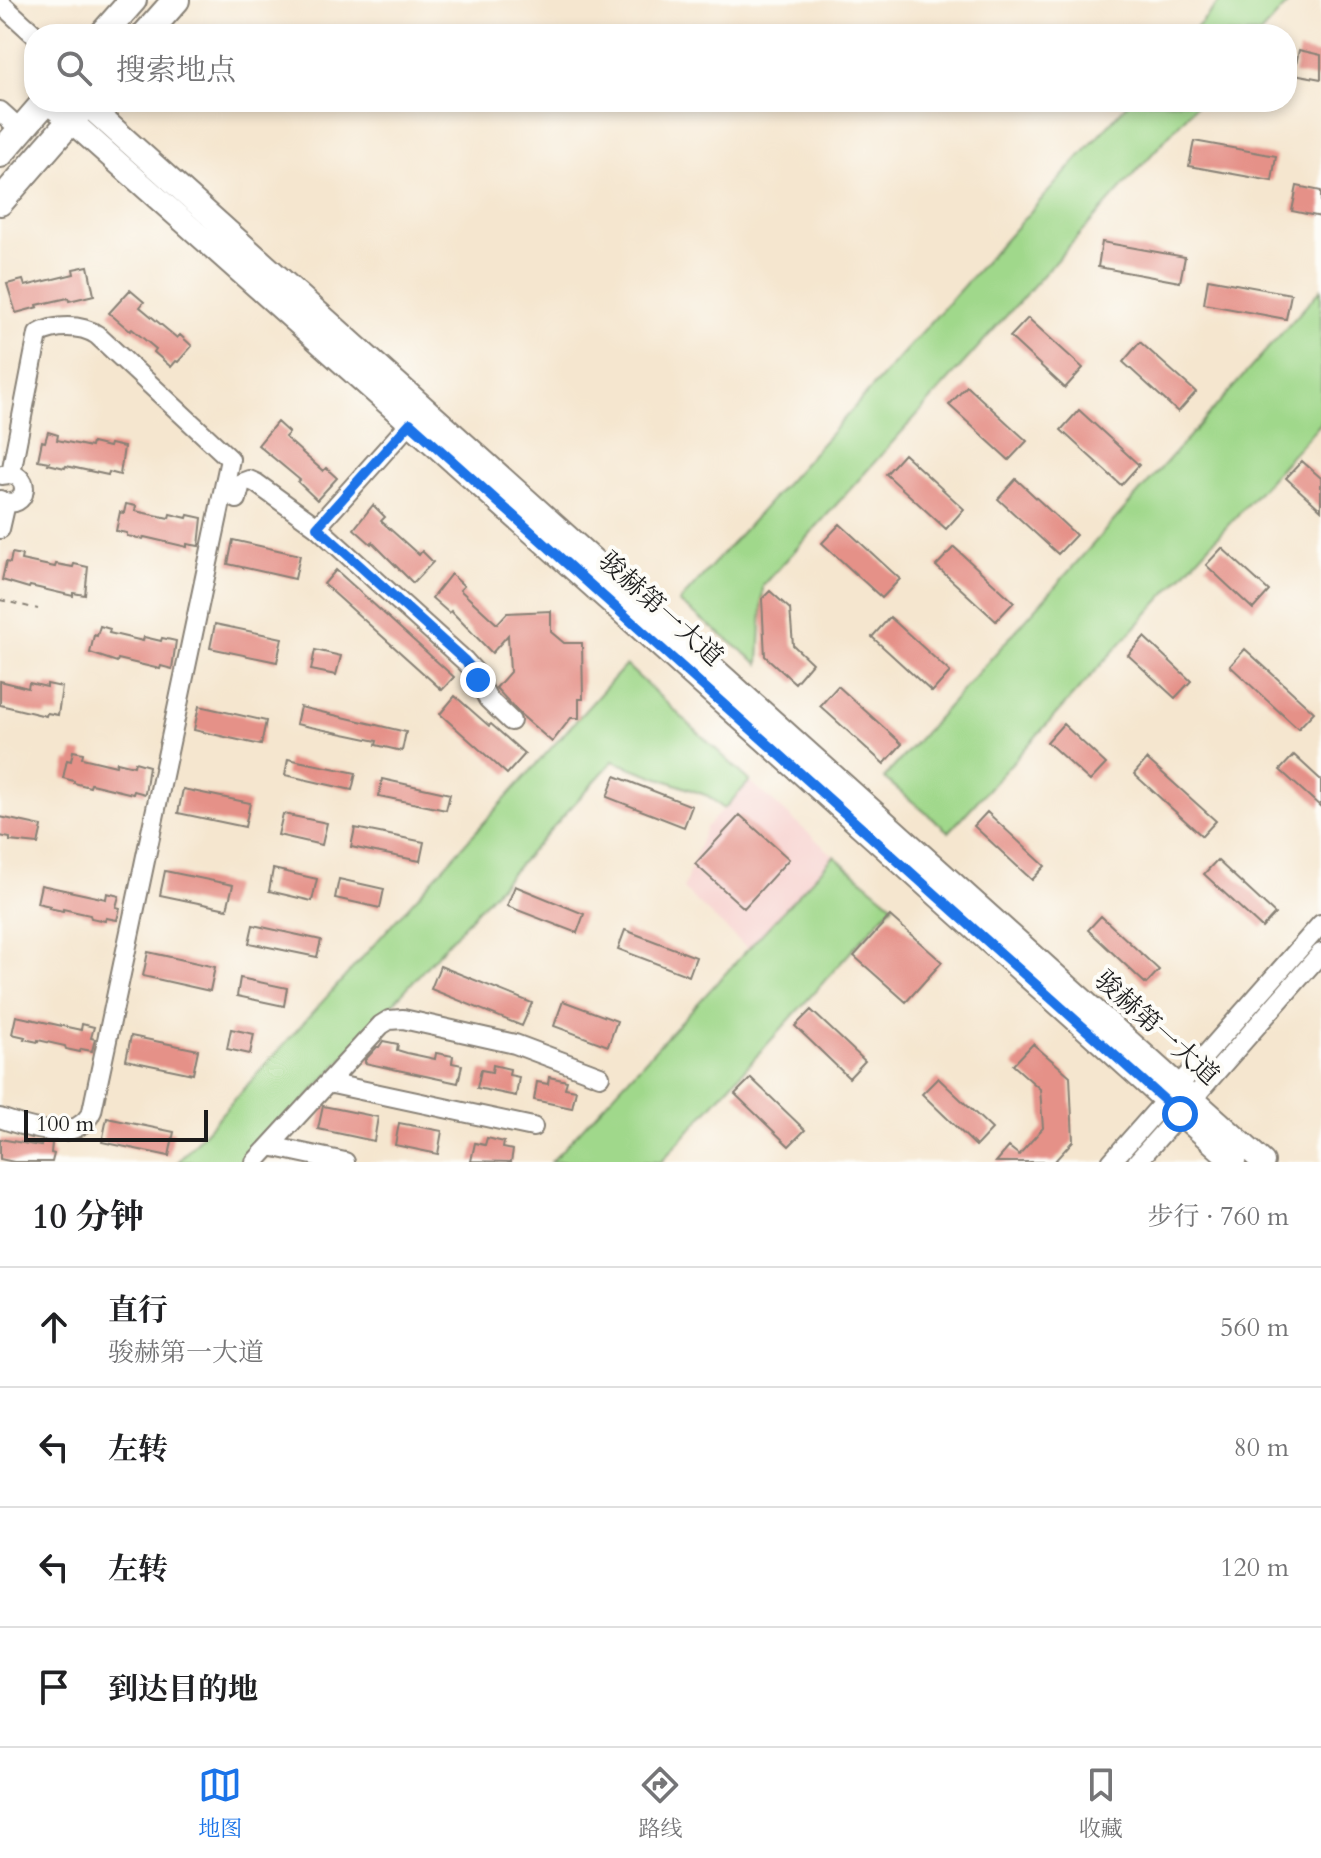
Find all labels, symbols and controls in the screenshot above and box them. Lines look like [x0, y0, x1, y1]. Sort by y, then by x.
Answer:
search box [24, 24, 1297, 112]
icon: search [52, 46, 96, 90]
text: 搜索地点 [116, 50, 236, 91]
street label: 骏赫第一大道 [591, 544, 731, 674]
route end [460, 662, 496, 698]
street label: 骏赫第一大道 [1087, 963, 1227, 1093]
route start [1162, 1096, 1198, 1132]
scale bar [24, 1106, 208, 1142]
text: 100 m [36, 1109, 94, 1139]
text: 10 分钟 [32, 1194, 144, 1240]
text: 步行 · 760 m [1148, 1199, 1289, 1234]
text: 直行 [108, 1290, 168, 1331]
icon: ahead [32, 1305, 76, 1349]
text: 560 m [1220, 1310, 1289, 1345]
text: 骏赫第一大道 [108, 1335, 264, 1370]
icon: left [32, 1425, 76, 1469]
text: 左转 [108, 1429, 168, 1470]
text: 80 m [1233, 1430, 1289, 1465]
icon: left [32, 1545, 76, 1589]
text: 左转 [108, 1549, 168, 1590]
text: 120 m [1220, 1550, 1289, 1585]
icon: arrive [32, 1665, 76, 1709]
text: 到达目的地 [108, 1669, 258, 1710]
tab: 地图 [198, 1763, 242, 1844]
tab: 路线 [638, 1763, 683, 1844]
tab: 收藏 [1079, 1763, 1123, 1844]

